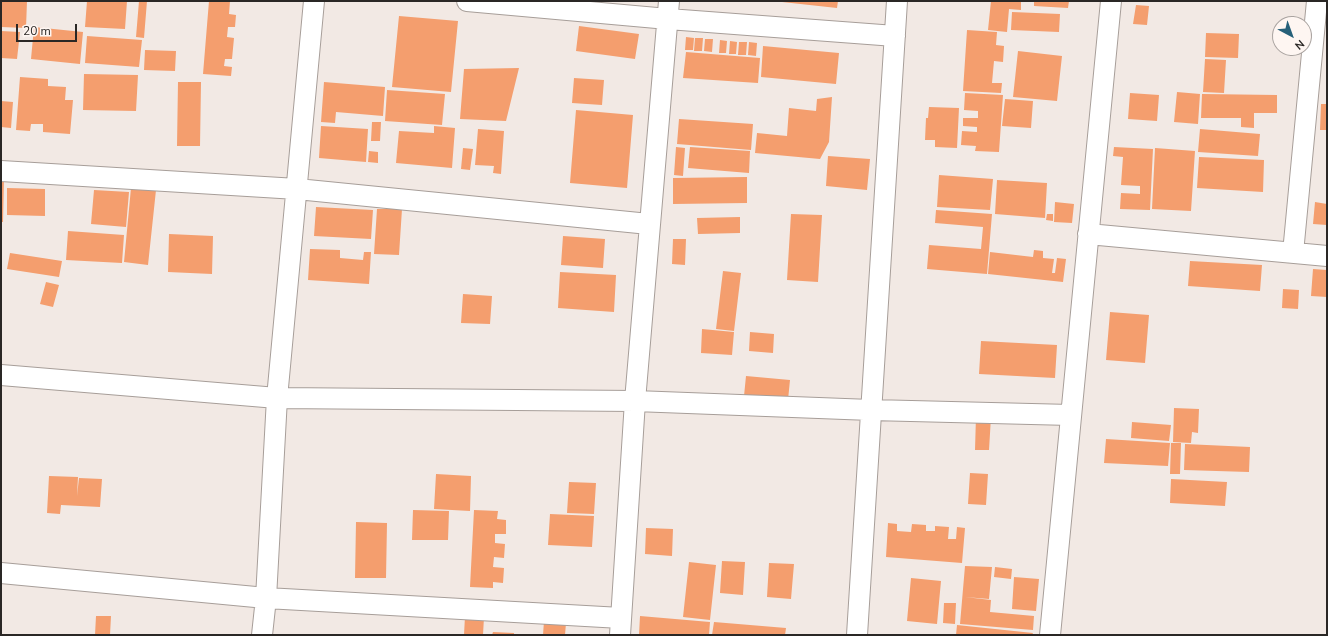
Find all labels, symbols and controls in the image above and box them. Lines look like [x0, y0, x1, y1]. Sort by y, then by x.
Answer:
scale bar [18, 16, 79, 42]
north arrow [1272, 16, 1312, 56]
text: 20 m [23, 23, 51, 39]
text: N [1292, 36, 1308, 53]

